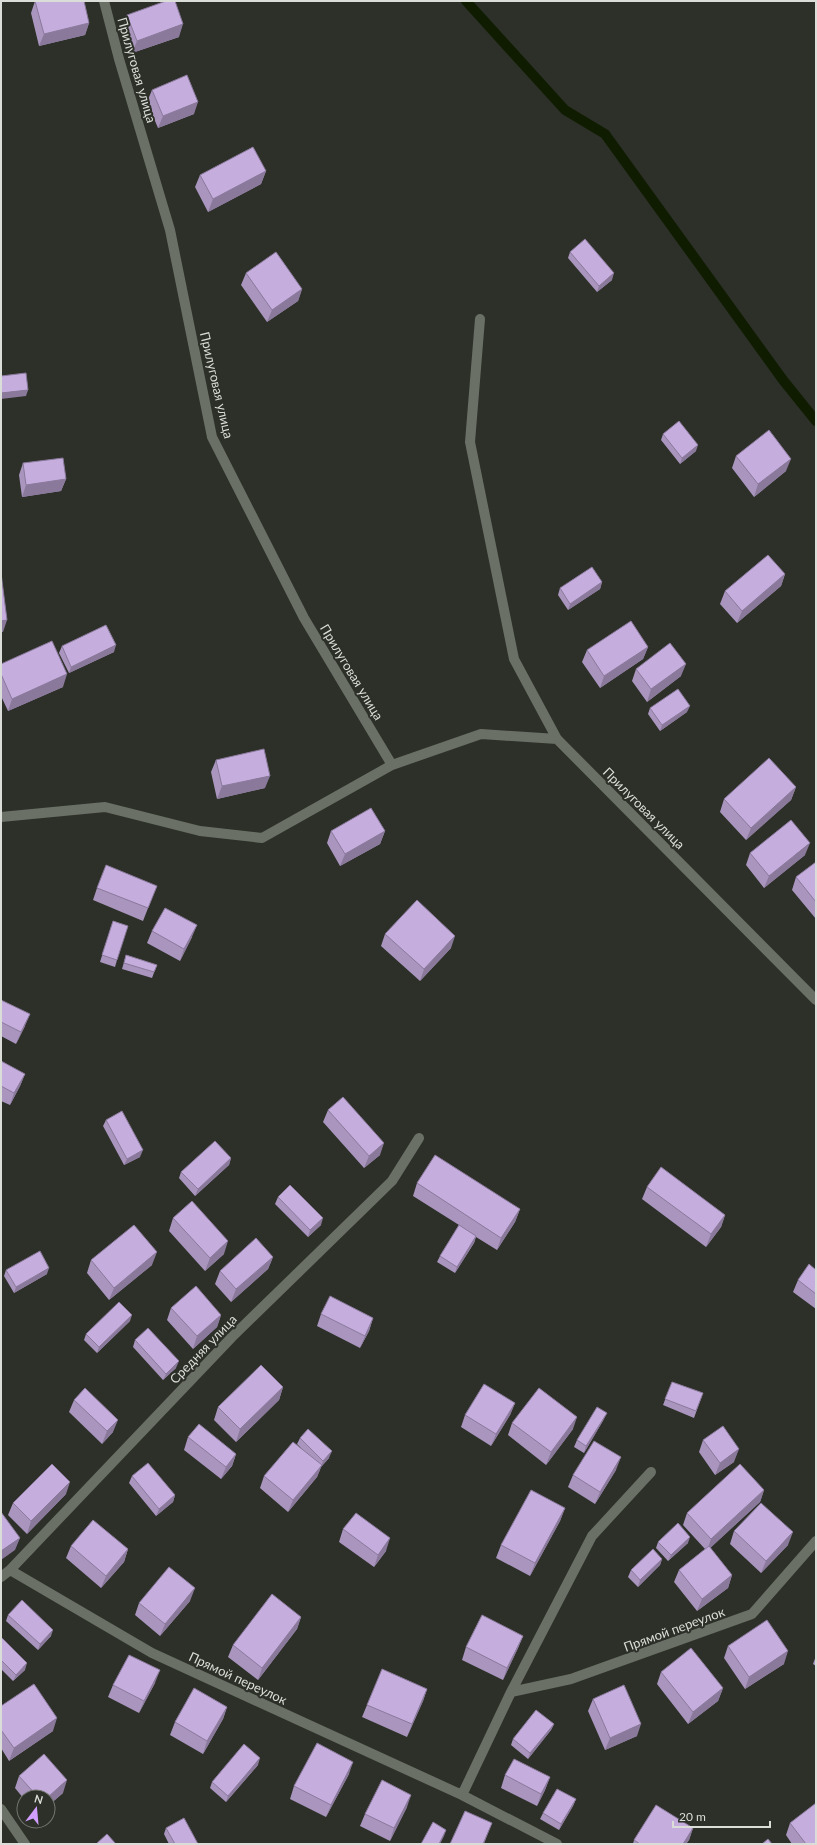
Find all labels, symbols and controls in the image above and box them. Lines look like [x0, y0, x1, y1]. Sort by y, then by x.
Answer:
street label: Прилуговая улица [114, 15, 160, 125]
street label: Прилуговая улица [197, 330, 237, 440]
street label: Прилуговая улица [317, 621, 387, 723]
street label: Прилуговая улица [600, 764, 688, 852]
street label: Средняя улица [166, 1311, 240, 1387]
street label: Прямой переулок [621, 1603, 727, 1655]
street label: Прямой переулок [186, 1648, 290, 1708]
north arrow [16, 1789, 56, 1829]
text: N [33, 1791, 45, 1806]
scale bar [673, 1803, 770, 1829]
text: 20 m [679, 1809, 706, 1824]

